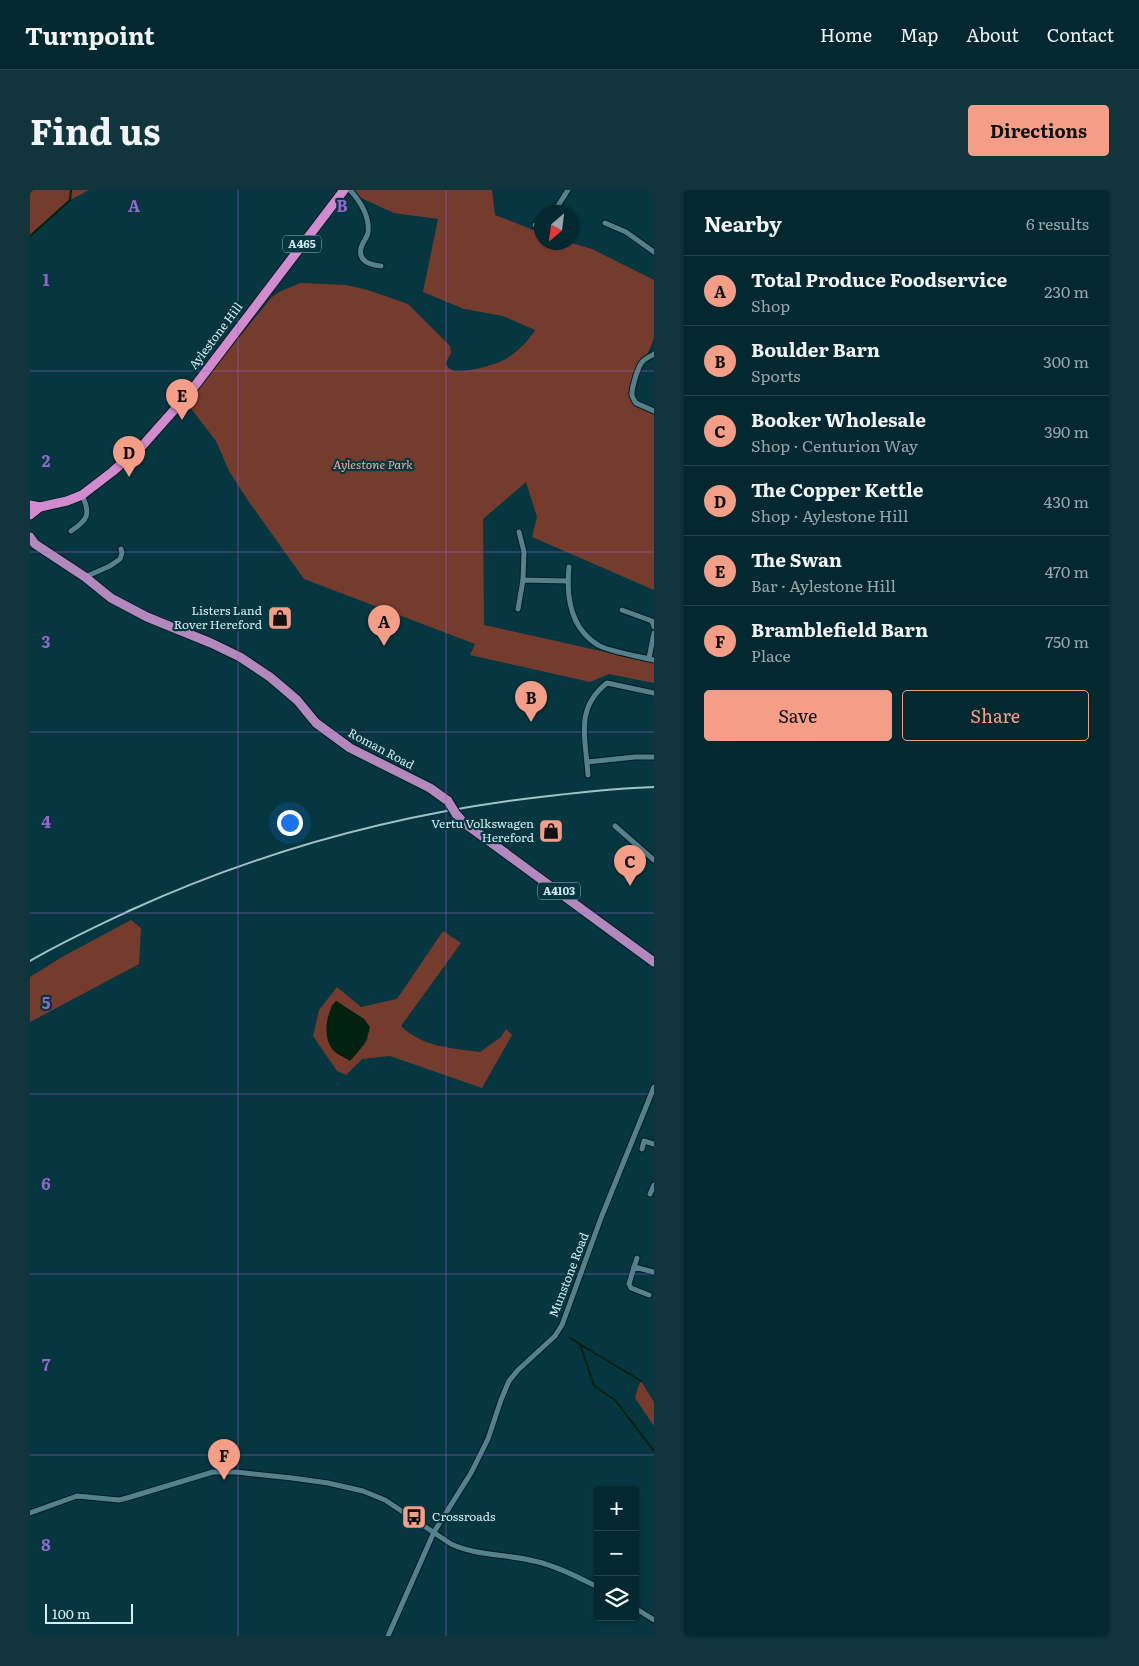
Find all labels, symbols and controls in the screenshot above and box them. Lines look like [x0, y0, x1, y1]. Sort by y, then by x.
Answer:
text: Turnpoint [25, 17, 155, 52]
text: Home [820, 21, 872, 48]
text: Map [900, 21, 938, 48]
text: About [966, 21, 1019, 48]
text: Contact [1047, 21, 1114, 48]
text: Find us [30, 104, 160, 156]
button: Directions [968, 105, 1109, 156]
text: A [128, 193, 140, 217]
text: B [336, 193, 348, 217]
north arrow [534, 205, 579, 250]
text: Nearby [704, 207, 782, 238]
text: 6 results [1026, 211, 1089, 235]
road number: A465 [283, 236, 321, 252]
text: Total Produce Foodservice [751, 265, 1007, 293]
text: 1 [43, 267, 50, 291]
text: A [714, 279, 726, 303]
text: 230 m [1044, 279, 1089, 303]
text: Shop [751, 293, 790, 317]
street label: Aylestone Hill [184, 298, 246, 373]
text: Boulder Barn [751, 335, 880, 363]
text: B [714, 349, 726, 373]
text: 300 m [1043, 349, 1089, 373]
text: Sports [751, 363, 801, 387]
pin: E [166, 379, 198, 420]
text: Booker Wholesale [751, 405, 926, 433]
text: C [714, 419, 726, 443]
text: 390 m [1044, 419, 1089, 443]
text: Shop · Centurion Way [751, 433, 918, 457]
pin: D [113, 436, 145, 477]
text: 2 [42, 448, 51, 472]
park label: Aylestone Park [333, 455, 413, 473]
text: The Copper Kettle [751, 475, 924, 503]
text: D [714, 489, 726, 513]
text: 430 m [1044, 489, 1089, 513]
text: Shop · Aylestone Hill [751, 503, 908, 527]
text: The Swan [751, 545, 842, 573]
text: E [715, 559, 725, 583]
text: 470 m [1045, 559, 1089, 583]
text: Bar · Aylestone Hill [751, 573, 896, 597]
place label: Listers Land Rover Hereford [174, 601, 263, 633]
shop icon: Listers Land Rover Hereford [267, 605, 293, 631]
pin: A [368, 605, 400, 646]
text: Bramblefield Barn [751, 615, 928, 643]
text: 3 [42, 629, 51, 653]
text: F [715, 629, 725, 653]
text: 750 m [1045, 629, 1089, 653]
text: Place [751, 643, 791, 667]
pin: B [515, 681, 547, 722]
button: Save [704, 690, 892, 741]
button: Share [902, 690, 1089, 741]
street label: Roman Road [345, 723, 418, 773]
text: 4 [41, 809, 51, 833]
your location [277, 810, 303, 836]
place label: Vertu Volkswagen Hereford [431, 814, 535, 846]
shop icon: Vertu Volkswagen Hereford [538, 818, 564, 844]
pin: C [614, 845, 646, 886]
road number: A4103 [538, 882, 580, 899]
text: 5 [42, 990, 51, 1014]
text: 6 [41, 1171, 51, 1195]
street label: Munstone Road [544, 1229, 593, 1320]
text: 7 [42, 1352, 51, 1376]
pin: F [208, 1439, 240, 1480]
map controls [594, 1486, 639, 1621]
button: + [594, 1486, 639, 1531]
bus stop icon: Crossroads [401, 1504, 427, 1530]
place label: Crossroads [432, 1507, 496, 1525]
button: − [594, 1531, 639, 1576]
text: 8 [41, 1532, 51, 1556]
button: layers [594, 1576, 639, 1621]
scale bar [45, 1601, 132, 1624]
text: 100 m [52, 1603, 90, 1623]

